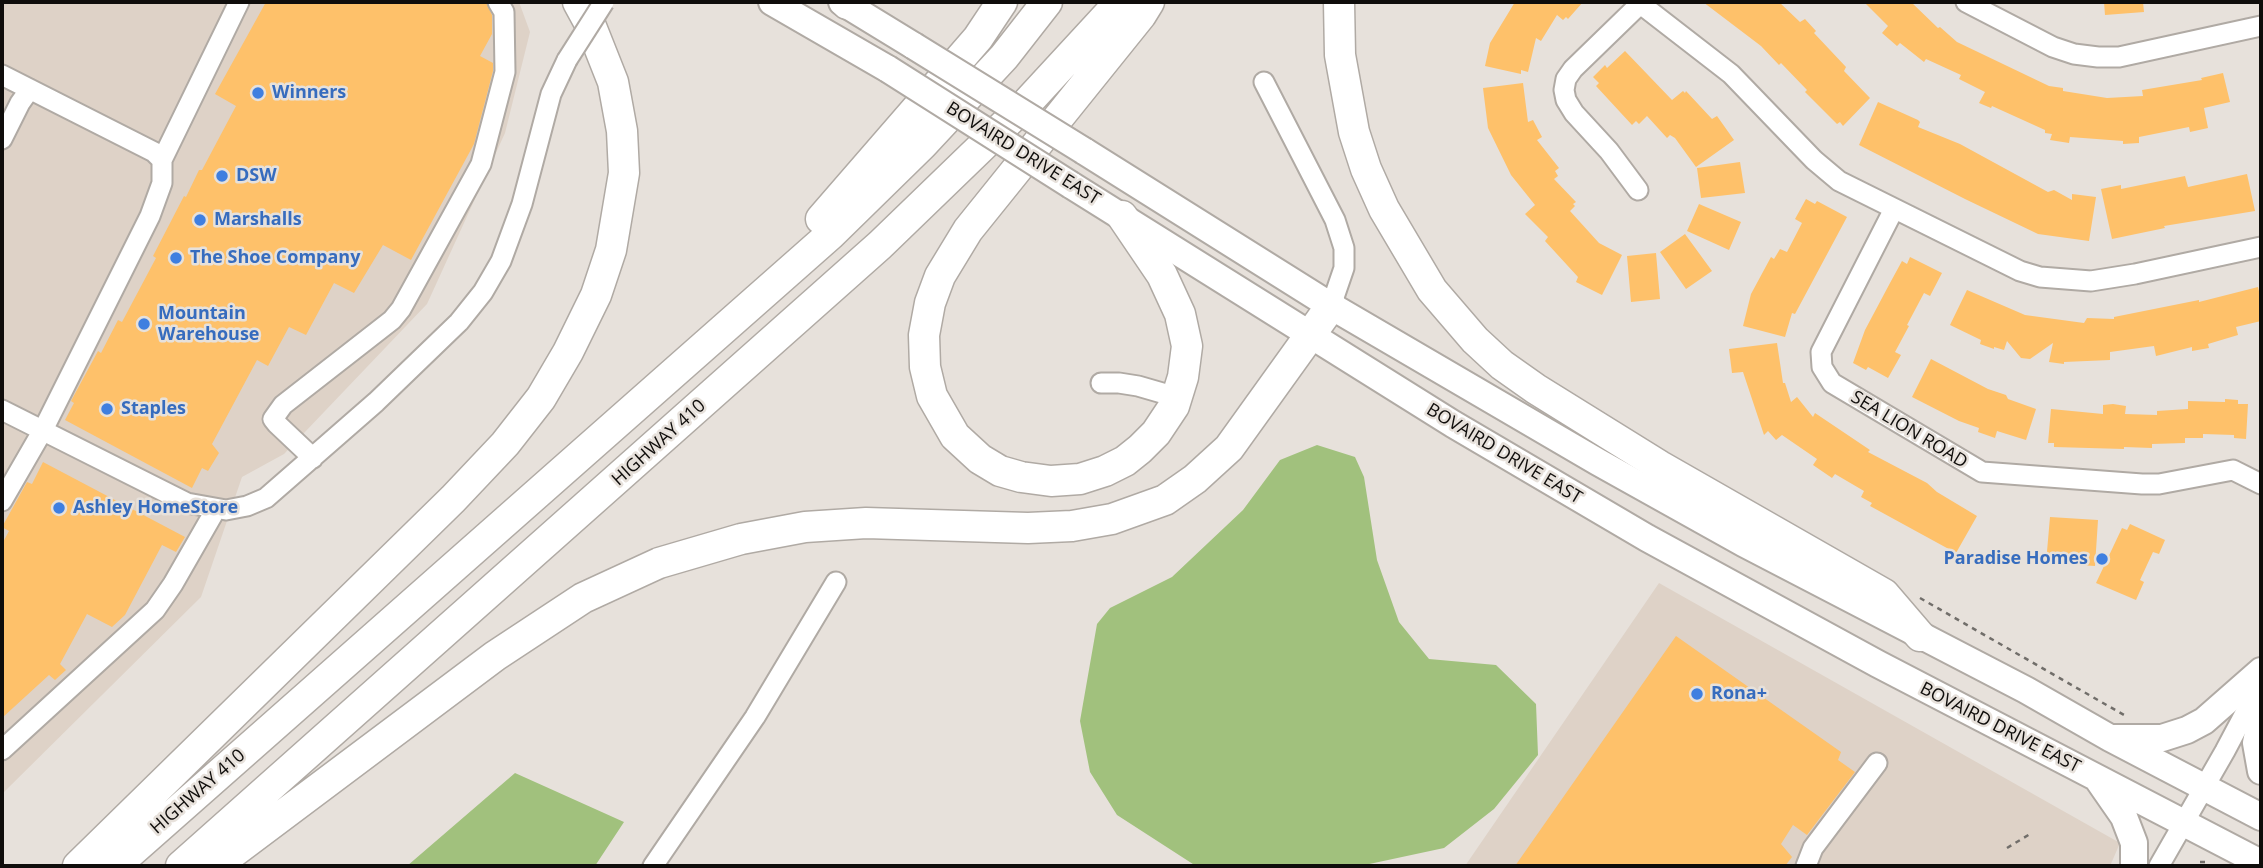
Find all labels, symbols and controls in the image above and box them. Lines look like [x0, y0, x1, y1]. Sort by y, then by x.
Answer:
place label: Winners [272, 82, 346, 104]
marker: Winners [250, 85, 266, 101]
street label: BOVAIRD DRIVE EAST [942, 98, 1104, 210]
place label: DSW [236, 165, 277, 187]
marker: DSW [214, 168, 230, 184]
place label: Marshalls [214, 209, 302, 231]
marker: Marshalls [192, 212, 208, 228]
place label: The Shoe Company [190, 247, 360, 269]
marker: The Shoe Company [168, 250, 184, 266]
place label: Mountain Warehouse [158, 303, 259, 346]
marker: Mountain Warehouse [136, 316, 152, 332]
street label: SEA LION ROAD [1847, 387, 1971, 473]
street label: HIGHWAY 410 [608, 395, 710, 491]
place label: Staples [121, 398, 186, 420]
street label: BOVAIRD DRIVE EAST [1422, 399, 1586, 509]
marker: Staples [99, 401, 115, 417]
place label: Ashley HomeStore [73, 497, 238, 519]
marker: Ashley HomeStore [51, 500, 67, 516]
place label: Paradise Homes [1943, 548, 2088, 570]
marker: Paradise Homes [2094, 551, 2110, 567]
street label: BOVAIRD DRIVE EAST [1916, 678, 2084, 778]
place label: Rona+ [1711, 683, 1767, 705]
marker: Rona+ [1689, 686, 1705, 702]
street label: HIGHWAY 410 [146, 745, 250, 839]

